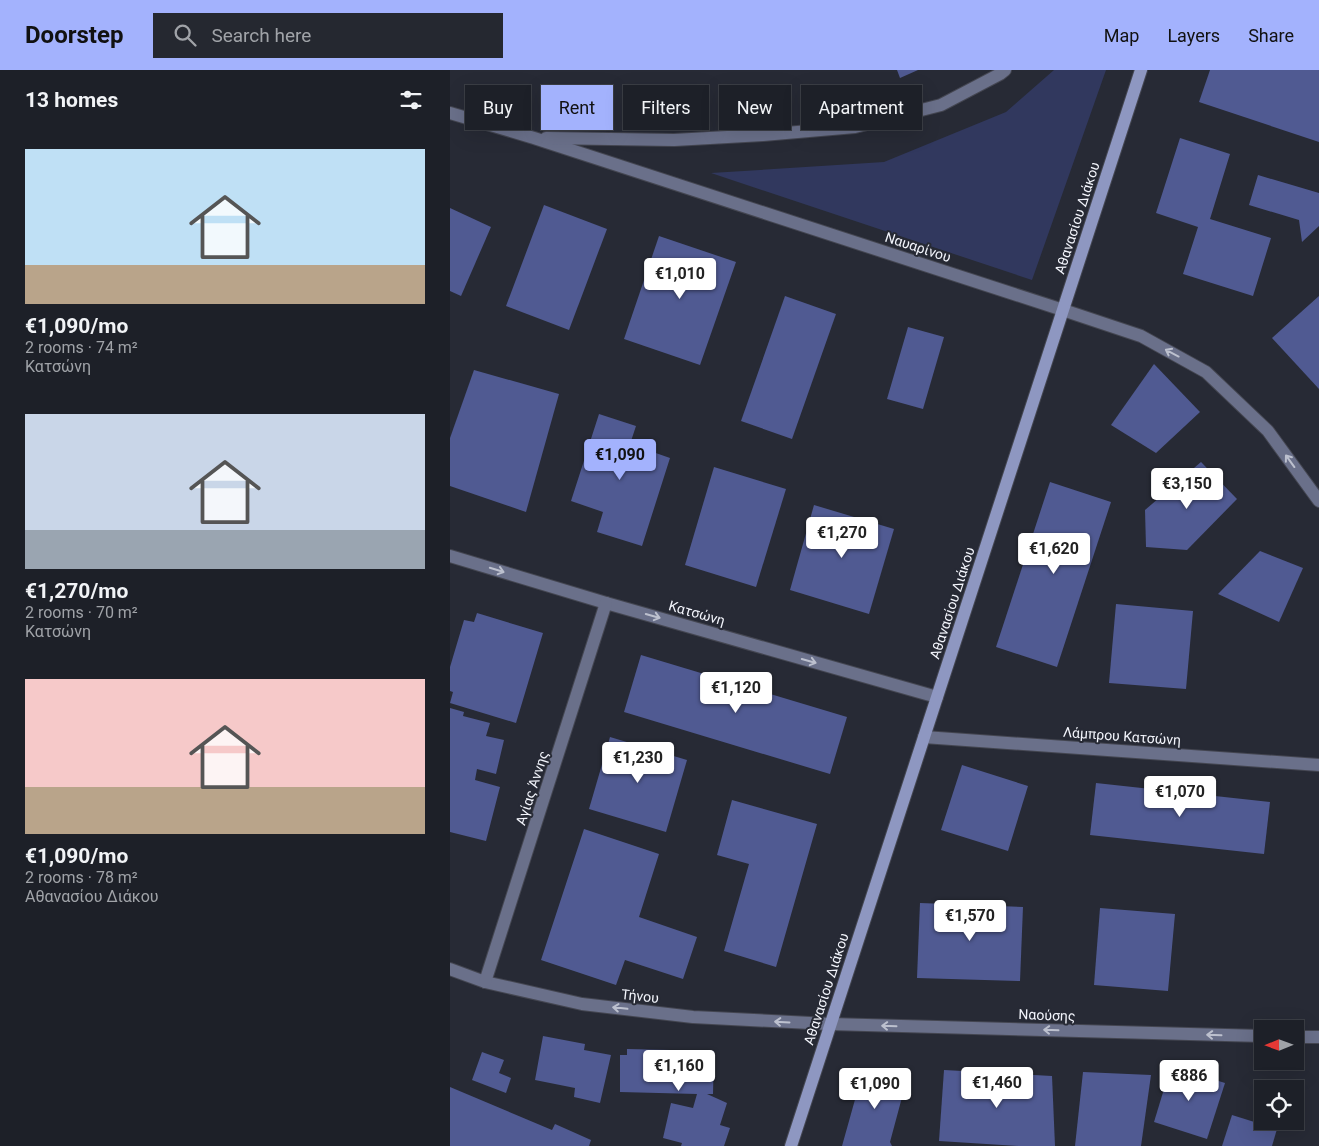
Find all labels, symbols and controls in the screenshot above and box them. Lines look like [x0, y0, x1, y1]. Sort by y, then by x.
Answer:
search box [153, 13, 503, 58]
text: Doorstep [25, 21, 123, 49]
icon: search [171, 21, 199, 49]
text: Search here [211, 24, 311, 47]
text: Map [1104, 25, 1139, 46]
text: Layers [1167, 25, 1220, 46]
text: Share [1248, 25, 1294, 46]
chip: Buy [465, 85, 531, 130]
chip: Rent [541, 85, 613, 130]
chip: Filters [623, 85, 709, 130]
chip: New [719, 85, 791, 130]
chip: Apartment [801, 85, 922, 130]
icon: filters [397, 86, 425, 114]
text: 13 homes [25, 88, 118, 112]
street label: Αθανασίου Διάκου [1051, 160, 1103, 276]
icon: home [180, 182, 270, 272]
street label: Ναυαρίνου [883, 229, 953, 265]
pin: €1,010 [639, 258, 721, 300]
text: €1,010 [655, 264, 705, 283]
text: €1,090/mo [25, 314, 128, 338]
text: 2 rooms · 74 m² [25, 338, 138, 357]
one-way arrow [1164, 348, 1179, 358]
text: Κατσώνη [25, 357, 91, 376]
pin: €1,090 [579, 438, 661, 481]
text: €1,090 [595, 445, 645, 464]
icon: home [180, 447, 270, 537]
one-way arrow [1285, 454, 1295, 468]
pin: €3,150 [1146, 468, 1228, 510]
text: €3,150 [1162, 474, 1212, 493]
pin: €1,270 [801, 516, 883, 559]
text: €1,270 [817, 523, 867, 542]
pin: €1,620 [1013, 532, 1095, 575]
text: €1,620 [1029, 539, 1079, 558]
street label: Αθανασίου Διάκου [926, 545, 978, 661]
one-way arrow [488, 566, 504, 576]
text: €1,270/mo [25, 579, 128, 603]
street label: Κατσώνη [667, 597, 727, 629]
text: 2 rooms · 70 m² [25, 603, 138, 622]
one-way arrow [644, 612, 660, 622]
text: Κατσώνη [25, 622, 91, 641]
one-way arrow [800, 656, 816, 666]
pin: €1,120 [695, 672, 777, 714]
text: €1,120 [711, 678, 761, 697]
icon: home [180, 712, 270, 802]
street label: Λάμπρου Κατσώνη [1062, 724, 1182, 748]
pin: €1,230 [597, 742, 679, 784]
text: €1,230 [613, 748, 663, 767]
street label: Αγίας Άννης [512, 749, 552, 827]
pin: €1,070 [1139, 776, 1221, 818]
text: €1,070 [1155, 782, 1205, 801]
text: €1,090/mo [25, 844, 128, 868]
text: 2 rooms · 78 m² [25, 868, 138, 887]
text: Αθανασίου Διάκου [25, 887, 159, 906]
pin: €1,570 [929, 900, 1011, 942]
text: €1,570 [945, 906, 995, 925]
street label: Αθανασίου Διάκου [800, 931, 852, 1047]
street label: Τήνου [620, 986, 660, 1006]
one-way arrow [612, 1004, 628, 1013]
street label: Ναούσης [1018, 1006, 1076, 1024]
one-way arrow [774, 1017, 790, 1026]
north arrow [1254, 1020, 1304, 1070]
map controls [1254, 1020, 1304, 1130]
one-way arrow [881, 1021, 898, 1031]
one-way arrow [1044, 1026, 1060, 1035]
one-way arrow [1206, 1030, 1222, 1039]
pin: €1,160 [638, 1050, 720, 1092]
text: €1,160 [654, 1056, 704, 1075]
pin: €886 [1159, 1060, 1219, 1102]
pin: €1,460 [956, 1066, 1038, 1109]
text: €886 [1171, 1066, 1207, 1085]
pin: €1,090 [834, 1068, 916, 1110]
text: €1,460 [972, 1073, 1022, 1092]
text: €1,090 [850, 1074, 900, 1093]
button: locate [1254, 1080, 1304, 1130]

